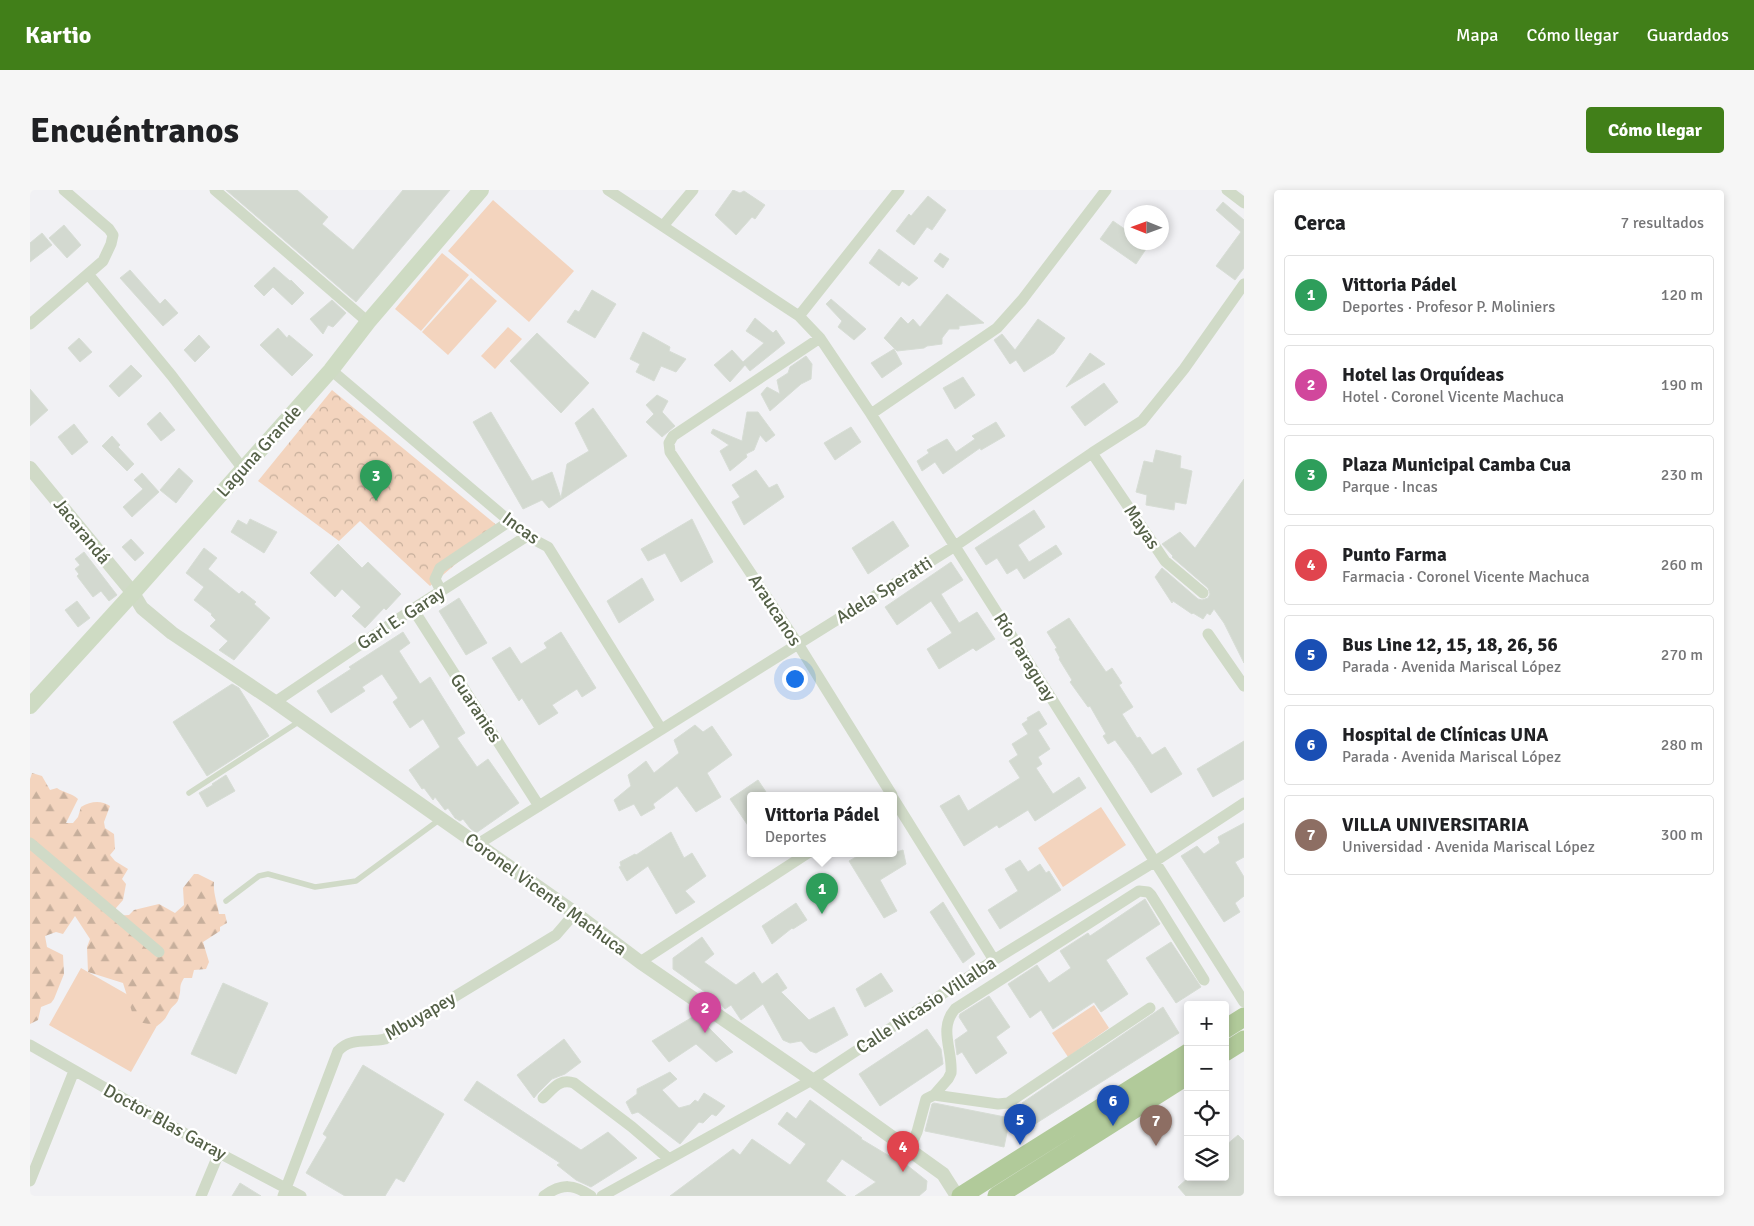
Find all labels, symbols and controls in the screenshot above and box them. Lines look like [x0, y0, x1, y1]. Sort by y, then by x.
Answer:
text: Kartio [25, 20, 91, 50]
text: Mapa [1456, 24, 1498, 46]
text: Cómo llegar [1526, 24, 1619, 46]
text: Guardados [1647, 24, 1729, 46]
button: Cómo llegar [1586, 107, 1724, 153]
text: Encuéntranos [30, 109, 239, 152]
north arrow [1124, 205, 1169, 250]
text: Cerca [1294, 210, 1346, 236]
text: 7 resultados [1621, 213, 1704, 233]
text: Vittoria Pádel [1342, 273, 1457, 297]
text: 1 [1307, 285, 1315, 305]
text: 120 m [1661, 285, 1703, 305]
text: Deportes · Profesor P. Moliniers [1342, 297, 1555, 317]
text: Hotel las Orquídeas [1342, 363, 1504, 387]
text: 2 [1307, 375, 1315, 395]
text: 190 m [1661, 375, 1703, 395]
text: Hotel · Coronel Vicente Machuca [1342, 387, 1564, 407]
street label: Laguna Grande [212, 401, 306, 501]
text: Plaza Municipal Camba Cua [1342, 453, 1571, 477]
pin: 3 [360, 460, 392, 501]
text: 3 [1307, 465, 1315, 485]
text: 230 m [1661, 465, 1703, 485]
text: Parque · Incas [1342, 477, 1438, 497]
street label: Jacarandá [49, 494, 115, 568]
street label: Mayas [1119, 501, 1165, 553]
street label: Incas [498, 507, 544, 549]
text: Punto Farma [1342, 543, 1447, 567]
street label: Adela Speratti [832, 552, 936, 628]
text: 4 [1307, 555, 1315, 575]
text: 260 m [1661, 555, 1703, 575]
text: Farmacia · Coronel Vicente Machuca [1342, 567, 1590, 587]
street label: Araucanos [744, 570, 806, 650]
street label: Garl E. Garay [353, 581, 449, 654]
street label: Río Paraguay [989, 609, 1061, 706]
text: Bus Line 12, 15, 18, 26, 56 [1342, 633, 1558, 657]
text: 5 [1307, 645, 1315, 665]
text: 270 m [1661, 645, 1703, 665]
text: Parada · Avenida Mariscal López [1342, 657, 1561, 677]
your location [782, 666, 808, 692]
street label: Guaranies [446, 669, 506, 747]
text: Hospital de Clínicas UNA [1342, 723, 1549, 747]
text: 6 [1307, 735, 1315, 755]
text: 280 m [1661, 735, 1703, 755]
text: Parada · Avenida Mariscal López [1342, 747, 1561, 767]
popup [747, 792, 897, 857]
text: Vittoria Pádel [765, 803, 879, 827]
text: VILLA UNIVERSITARIA [1342, 813, 1529, 837]
text: 7 [1307, 825, 1315, 845]
text: 300 m [1661, 825, 1703, 845]
text: Deportes [765, 827, 827, 847]
street label: Coronel Vicente Machuca [461, 828, 631, 960]
text: Universidad · Avenida Mariscal López [1342, 837, 1595, 857]
pin: 1 [806, 873, 838, 914]
street label: Calle Nicasio Villalba [852, 952, 1000, 1058]
street label: Mbuyapey [381, 987, 460, 1045]
pin: 2 [689, 992, 721, 1033]
map controls [1184, 1001, 1229, 1181]
button: + [1184, 1001, 1229, 1046]
button: − [1184, 1046, 1229, 1091]
street label: Doctor Blas Garay [100, 1079, 231, 1165]
pin: 6 [1097, 1085, 1129, 1126]
button: locate [1184, 1091, 1229, 1136]
pin: 5 [1004, 1104, 1036, 1145]
pin: 7 [1140, 1105, 1172, 1146]
pin: 4 [887, 1131, 919, 1172]
button: layers [1184, 1136, 1229, 1181]

